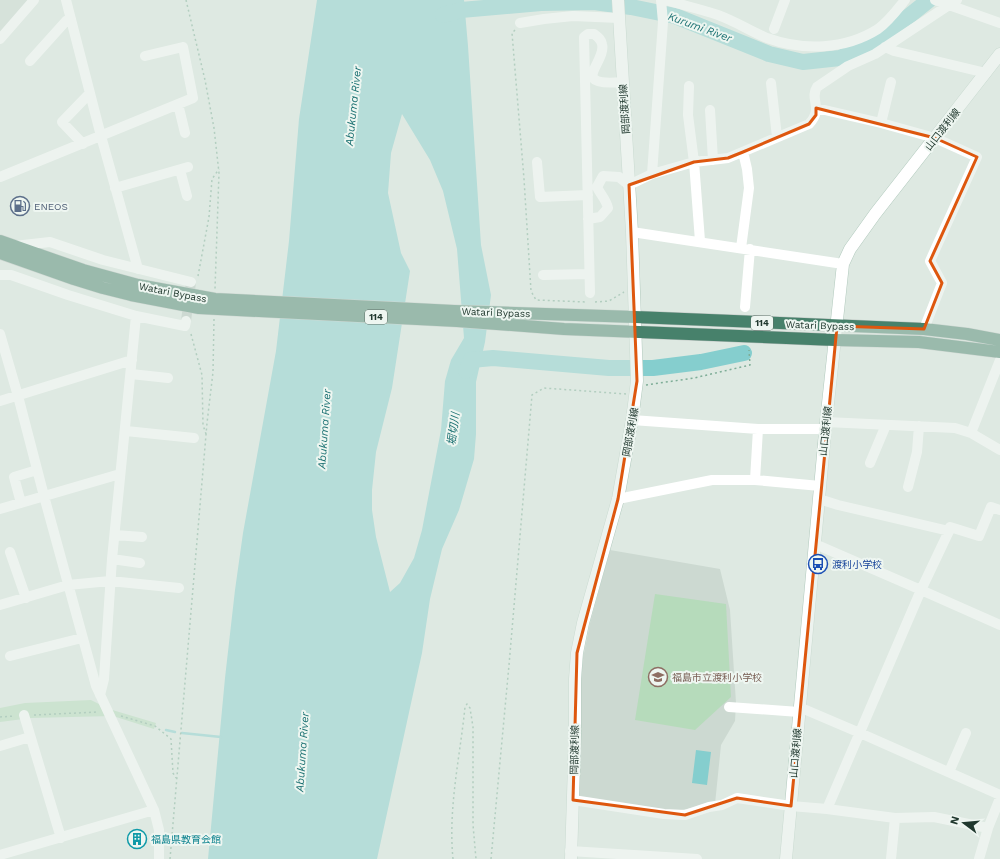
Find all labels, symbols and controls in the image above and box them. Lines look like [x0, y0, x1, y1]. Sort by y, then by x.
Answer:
water label: Kurumi River [666, 10, 734, 45]
water label: Abukuma River [343, 65, 364, 147]
street label: 岡部渡利線 [617, 84, 632, 134]
street label: 山口渡利線 [923, 106, 962, 152]
fuel station icon: ENEOS [9, 195, 31, 217]
place label: ENEOS [34, 201, 68, 212]
street label: Watari Bypass [138, 281, 208, 304]
street label: Watari Bypass [461, 306, 531, 319]
road number: 114 [365, 310, 387, 324]
road number: 114 [751, 316, 773, 330]
street label: Watari Bypass [785, 319, 855, 332]
water label: Abukuma River [315, 388, 334, 470]
street label: 山口渡利線 [817, 406, 834, 456]
street label: 岡部渡利線 [621, 407, 640, 458]
water label: 堀切川 [445, 411, 462, 446]
bus stop icon: 渡利小学校 [807, 553, 829, 575]
place label: 渡利小学校 [832, 559, 882, 570]
school or university icon: 福島市立渡利小学校 [647, 666, 669, 688]
place label: 福島市立渡利小学校 [672, 672, 762, 683]
water label: Abukuma River [293, 711, 312, 793]
street label: 岡部渡利線 [569, 725, 580, 775]
street label: 山口渡利線 [788, 728, 803, 778]
north arrow [944, 803, 984, 843]
text: N [947, 815, 962, 826]
building icon: 福島県教育会館 [126, 828, 148, 850]
place label: 福島県教育会館 [151, 834, 221, 845]

